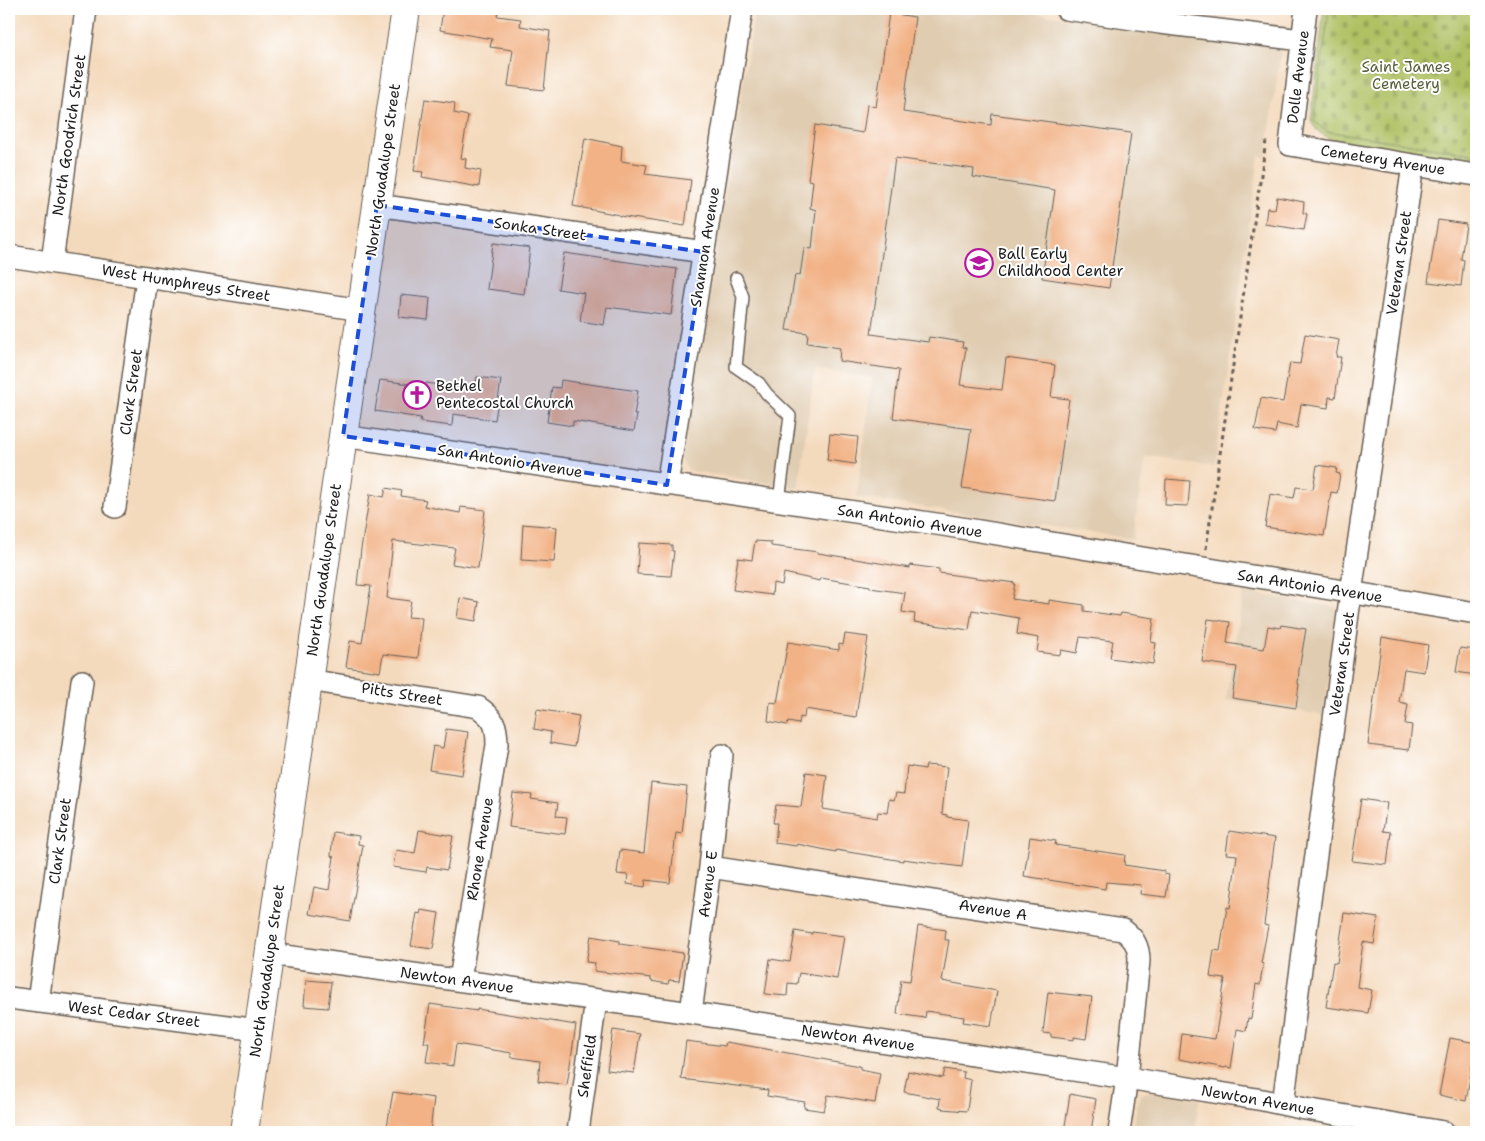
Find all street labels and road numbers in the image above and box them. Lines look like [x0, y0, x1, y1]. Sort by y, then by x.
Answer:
street label: Dolle Avenue [1282, 29, 1314, 125]
street label: North Goodrich Street [48, 53, 90, 217]
street label: North Guadalupe Street [361, 82, 405, 258]
street label: Cemetery Avenue [1319, 140, 1447, 180]
street label: Shannon Avenue [686, 186, 724, 308]
street label: Veteran Street [1382, 209, 1416, 317]
street label: Sonka Street [493, 213, 587, 245]
street label: West Humphreys Street [100, 260, 272, 306]
street label: Clark Street [115, 347, 147, 437]
street label: San Antonio Avenue [436, 440, 584, 482]
street label: North Guadalupe Street [302, 482, 346, 658]
street label: San Antonio Avenue [836, 500, 984, 542]
street label: San Antonio Avenue [1236, 565, 1384, 607]
street label: Veteran Street [1325, 610, 1359, 718]
street label: Pitts Street [360, 678, 444, 710]
street label: Clark Street [44, 796, 76, 886]
street label: Rhone Avenue [462, 796, 498, 902]
street label: Avenue E [694, 849, 722, 919]
street label: North Guadalupe Street [245, 883, 289, 1059]
street label: Avenue A [957, 895, 1029, 925]
street label: Newton Avenue [399, 962, 515, 998]
street label: West Cedar Street [67, 996, 201, 1032]
street label: Newton Avenue [800, 1020, 916, 1056]
street label: Sheffield [573, 1033, 601, 1099]
street label: Newton Avenue [1200, 1080, 1316, 1120]

